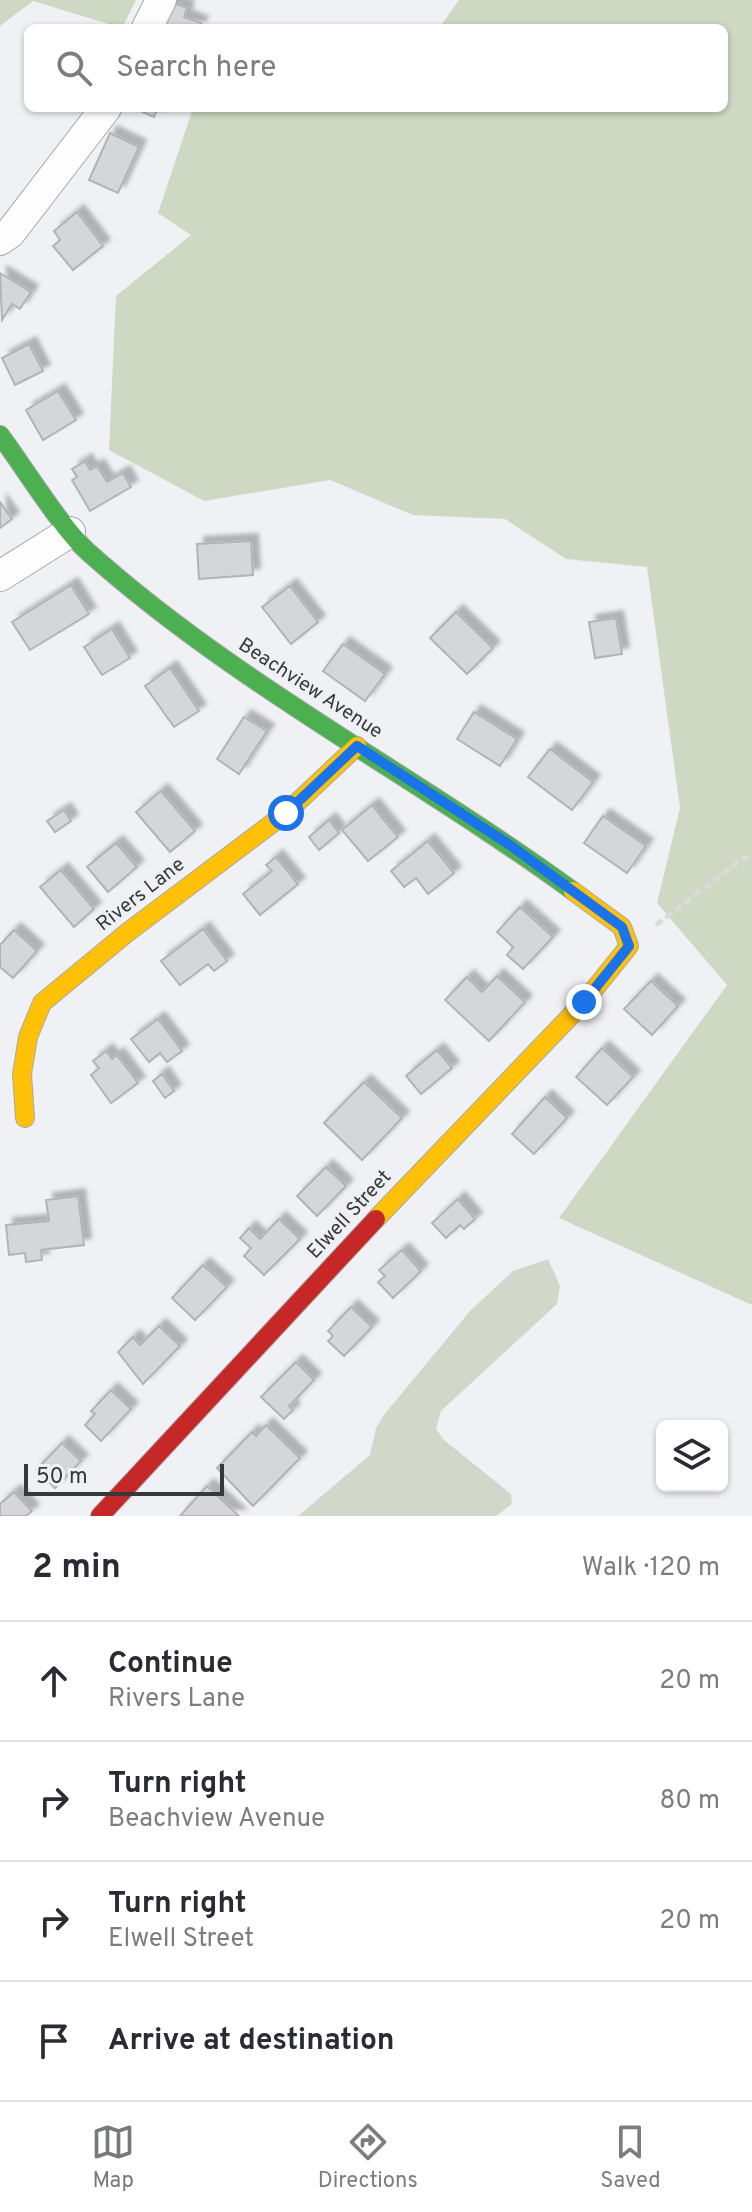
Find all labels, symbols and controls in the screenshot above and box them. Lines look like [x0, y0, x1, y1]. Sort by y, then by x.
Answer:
search box [24, 24, 728, 112]
icon: search [52, 46, 96, 90]
text: Search here [116, 50, 276, 87]
street label: Beachview Avenue [233, 633, 387, 745]
route start [268, 795, 304, 831]
street label: Rivers Lane [91, 852, 191, 938]
route end [566, 984, 602, 1020]
street label: Elwell Street [302, 1165, 398, 1265]
map controls [656, 1420, 728, 1492]
button: layers [656, 1420, 728, 1492]
scale bar [24, 1460, 224, 1496]
text: 50 m [36, 1464, 88, 1491]
text: 2 min [32, 1547, 121, 1590]
text: Walk · 120 m [582, 1552, 720, 1585]
text: Continue [108, 1646, 233, 1683]
icon: ahead [32, 1659, 76, 1703]
text: 20 m [659, 1665, 720, 1698]
text: Rivers Lane [108, 1683, 245, 1716]
text: Turn right [108, 1766, 246, 1803]
icon: right [32, 1779, 76, 1823]
text: 80 m [660, 1785, 720, 1818]
text: Beachview Avenue [108, 1803, 325, 1836]
text: Turn right [108, 1886, 246, 1923]
icon: right [32, 1899, 76, 1943]
text: 20 m [659, 1905, 720, 1938]
text: Elwell Street [108, 1923, 254, 1956]
icon: arrive [32, 2019, 76, 2063]
text: Arrive at destination [108, 2023, 394, 2060]
tab: Map [91, 2120, 135, 2195]
tab: Directions [318, 2120, 418, 2195]
tab: Saved [600, 2120, 661, 2195]

